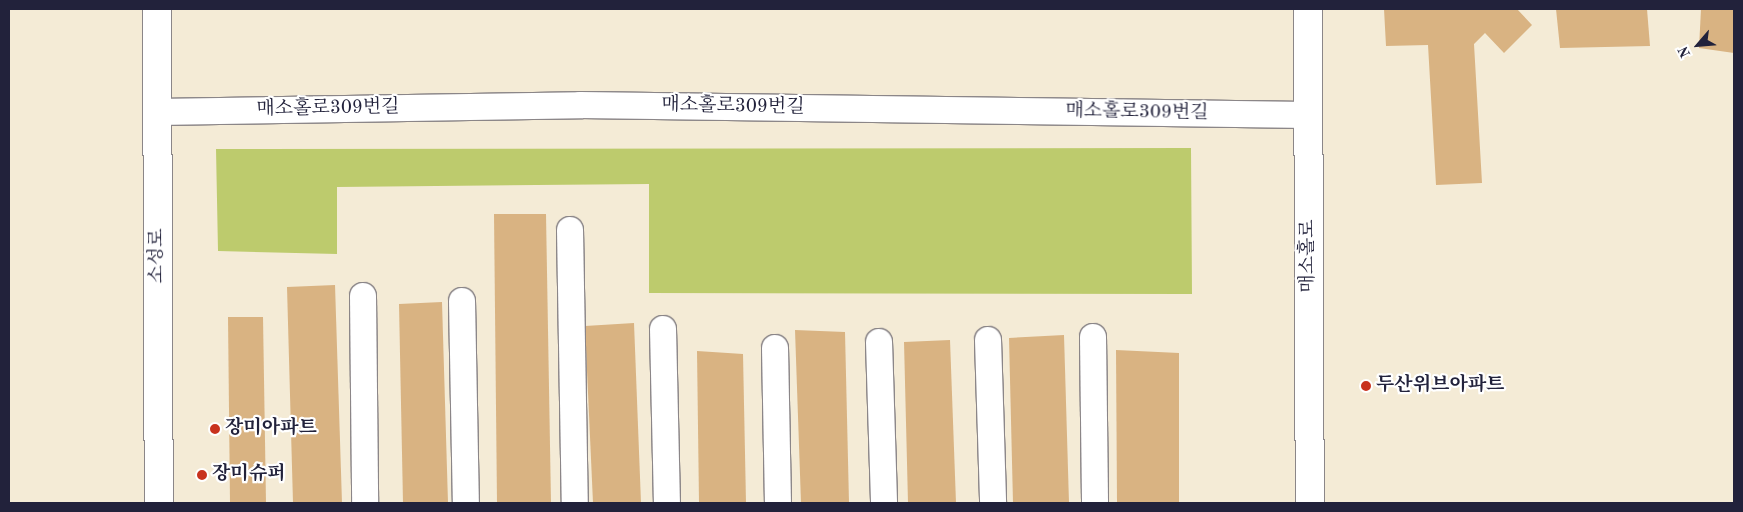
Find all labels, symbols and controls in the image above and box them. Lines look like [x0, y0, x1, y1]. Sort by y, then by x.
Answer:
north arrow [1673, 20, 1723, 70]
text: N [1676, 44, 1693, 60]
street label: 매소홀로309번길 [661, 94, 805, 120]
street label: 매소홀로309번길 [256, 96, 400, 122]
street label: 매소홀로309번길 [1065, 100, 1209, 126]
street label: 매소홀로 [1298, 219, 1320, 293]
street label: 소성로 [147, 228, 169, 284]
place label: 두산위브아파트 [1376, 375, 1504, 397]
marker: 두산위브아파트 [1360, 380, 1372, 392]
place label: 장미아파트 [225, 418, 317, 440]
marker: 장미아파트 [209, 423, 221, 435]
place label: 장미슈퍼 [212, 464, 285, 486]
marker: 장미슈퍼 [196, 469, 208, 481]

